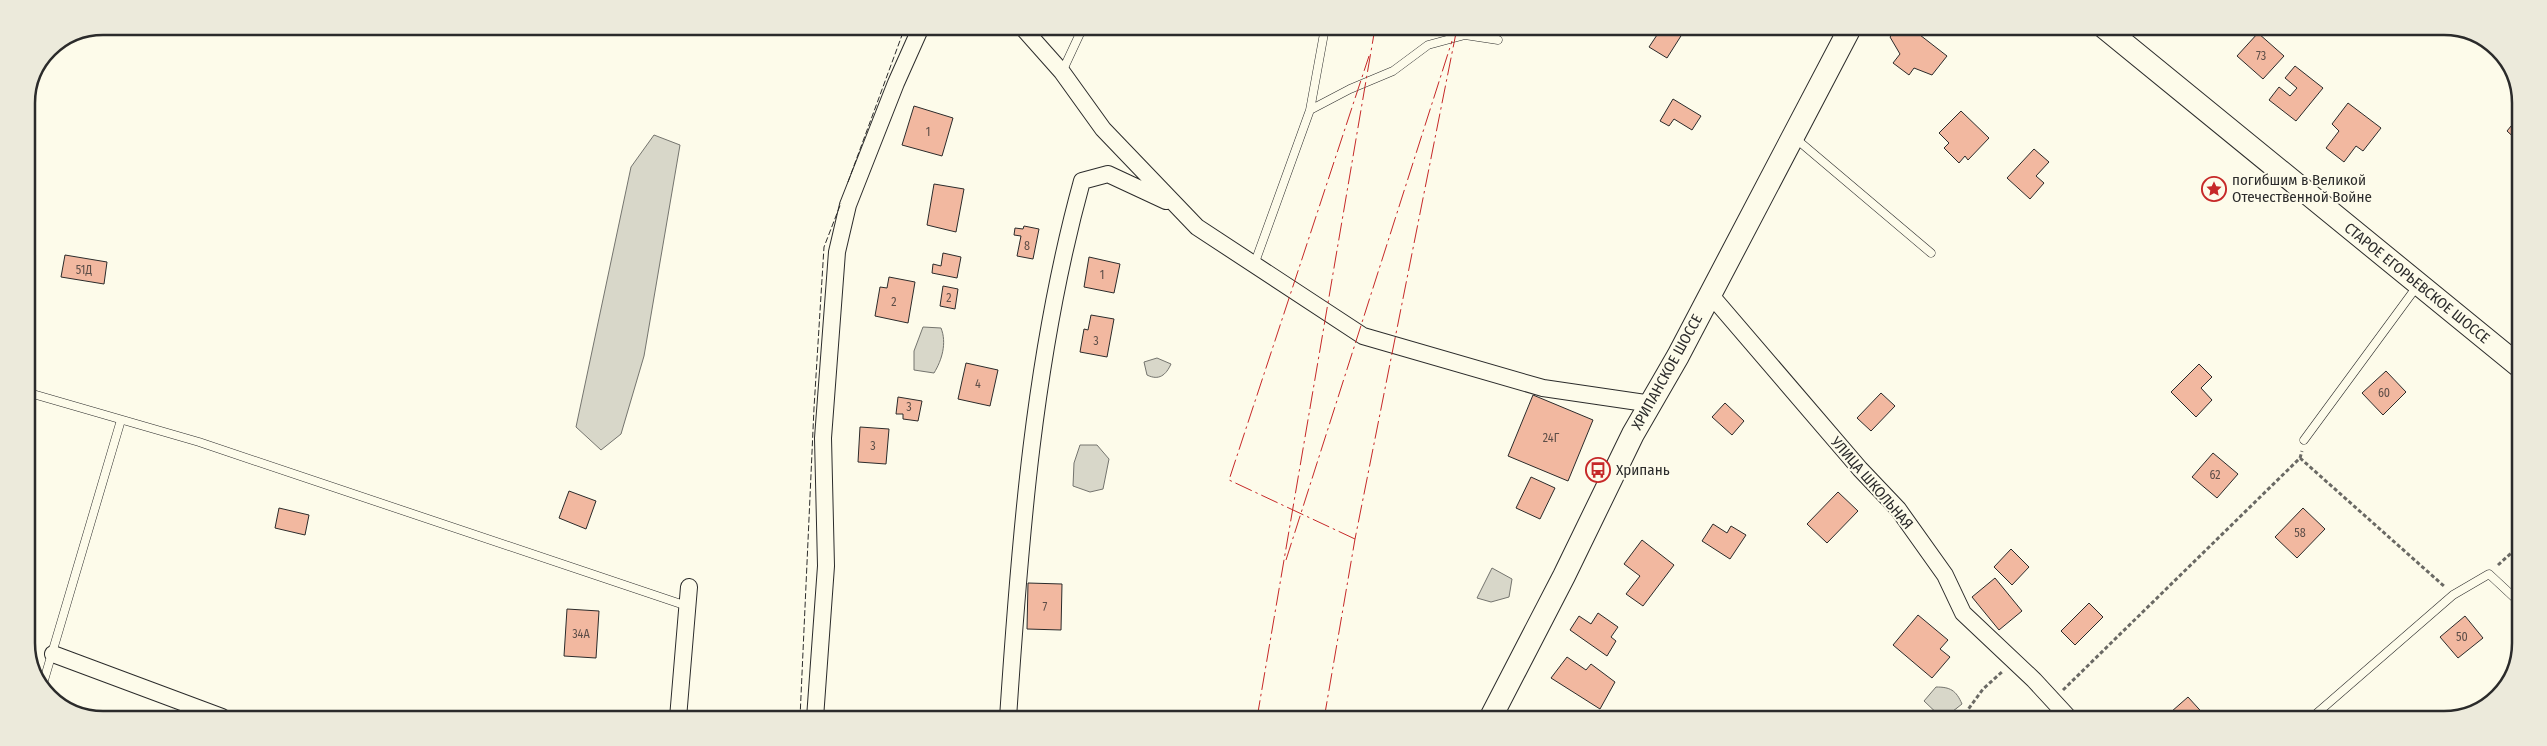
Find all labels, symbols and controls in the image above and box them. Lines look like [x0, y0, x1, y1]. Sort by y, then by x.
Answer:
house number: 73 [2256, 49, 2266, 63]
house number: 1 [926, 125, 930, 139]
place label: погибшим в Великой Отечественной Войне [2232, 171, 2372, 206]
place icon: погибшим в Великой Отечественной Войне [2201, 176, 2227, 202]
street label: СТАРОЕ ЕГОРЬЕВСКОЕ ШОССЕ [2341, 219, 2493, 347]
house number: 8 [1024, 239, 1030, 253]
house number: 51Д [76, 263, 92, 277]
house number: 1 [1100, 268, 1104, 282]
house number: 2 [946, 291, 952, 305]
house number: 2 [891, 295, 897, 309]
street label: ХРИПАНСКОЕ ШОССЕ [1628, 311, 1706, 433]
house number: 3 [1093, 334, 1099, 348]
house number: 4 [975, 377, 981, 391]
house number: 60 [2378, 386, 2390, 400]
house number: 3 [906, 400, 912, 414]
house number: 24Г [1543, 431, 1560, 445]
street label: УЛИЦА ШКОЛЬНАЯ [1826, 432, 1917, 533]
house number: 3 [870, 439, 876, 453]
bus stop icon: Хрипань [1585, 457, 1611, 483]
place label: Хрипань [1616, 461, 1670, 479]
house number: 62 [2209, 468, 2221, 482]
house number: 58 [2294, 526, 2306, 540]
house number: 7 [1043, 600, 1048, 614]
house number: 34А [572, 627, 590, 641]
house number: 50 [2456, 630, 2468, 644]

